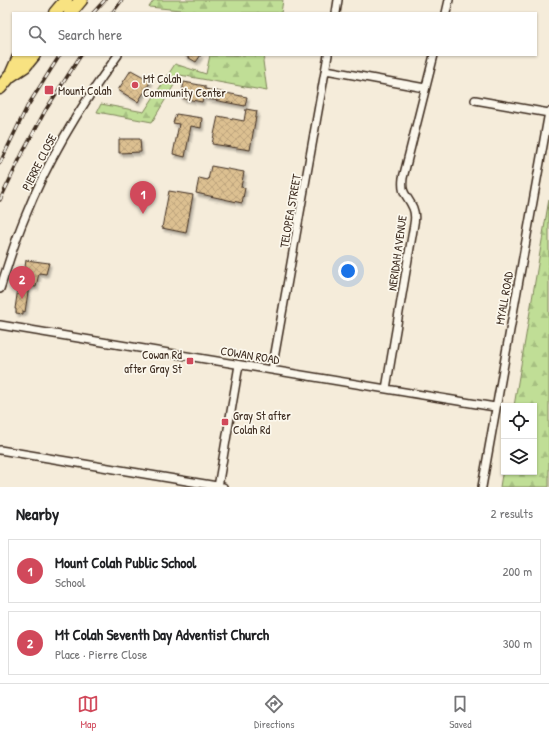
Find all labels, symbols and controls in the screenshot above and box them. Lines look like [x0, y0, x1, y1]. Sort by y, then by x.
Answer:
search box [12, 12, 537, 56]
icon: search [26, 23, 48, 45]
text: Search here [58, 24, 122, 45]
place label: Mt Colah Community Center [143, 70, 226, 101]
marker: Mt Colah Community Center [130, 80, 140, 90]
place label: Mount Colah [58, 82, 111, 99]
marker: Mount Colah [43, 84, 55, 96]
street label: PIERRE CLOSE [17, 130, 61, 193]
street label: TELOPEA STREET [275, 172, 305, 249]
pin: 1 [130, 181, 156, 214]
street label: NERIDAH AVENUE [383, 213, 411, 292]
your location [338, 261, 358, 281]
pin: 2 [9, 266, 35, 299]
street label: MYALL ROAD [491, 270, 517, 326]
street label: COWAN ROAD [219, 342, 281, 368]
place label: Cowan Rd after Gray St [124, 346, 183, 377]
marker: Cowan Rd after Gray St [185, 356, 195, 366]
map controls [501, 403, 537, 475]
button: locate [501, 403, 537, 439]
place label: Gray St after Colah Rd [233, 407, 291, 438]
marker: Gray St after Colah Rd [220, 417, 230, 427]
button: layers [501, 439, 537, 475]
text: Nearby [16, 502, 59, 525]
text: 2 results [491, 504, 533, 522]
text: Mount Colah Public School [55, 552, 196, 573]
text: 1 [28, 562, 32, 580]
text: 200 m [502, 562, 532, 580]
text: School [55, 573, 85, 591]
text: Mt Colah Seventh Day Adventist Church [55, 624, 269, 645]
text: 2 [27, 634, 33, 652]
text: 300 m [503, 634, 532, 652]
text: Place · Pierre Close [55, 645, 147, 663]
tab: Map [77, 693, 99, 731]
tab: Directions [254, 693, 295, 731]
tab: Saved [449, 693, 472, 731]

